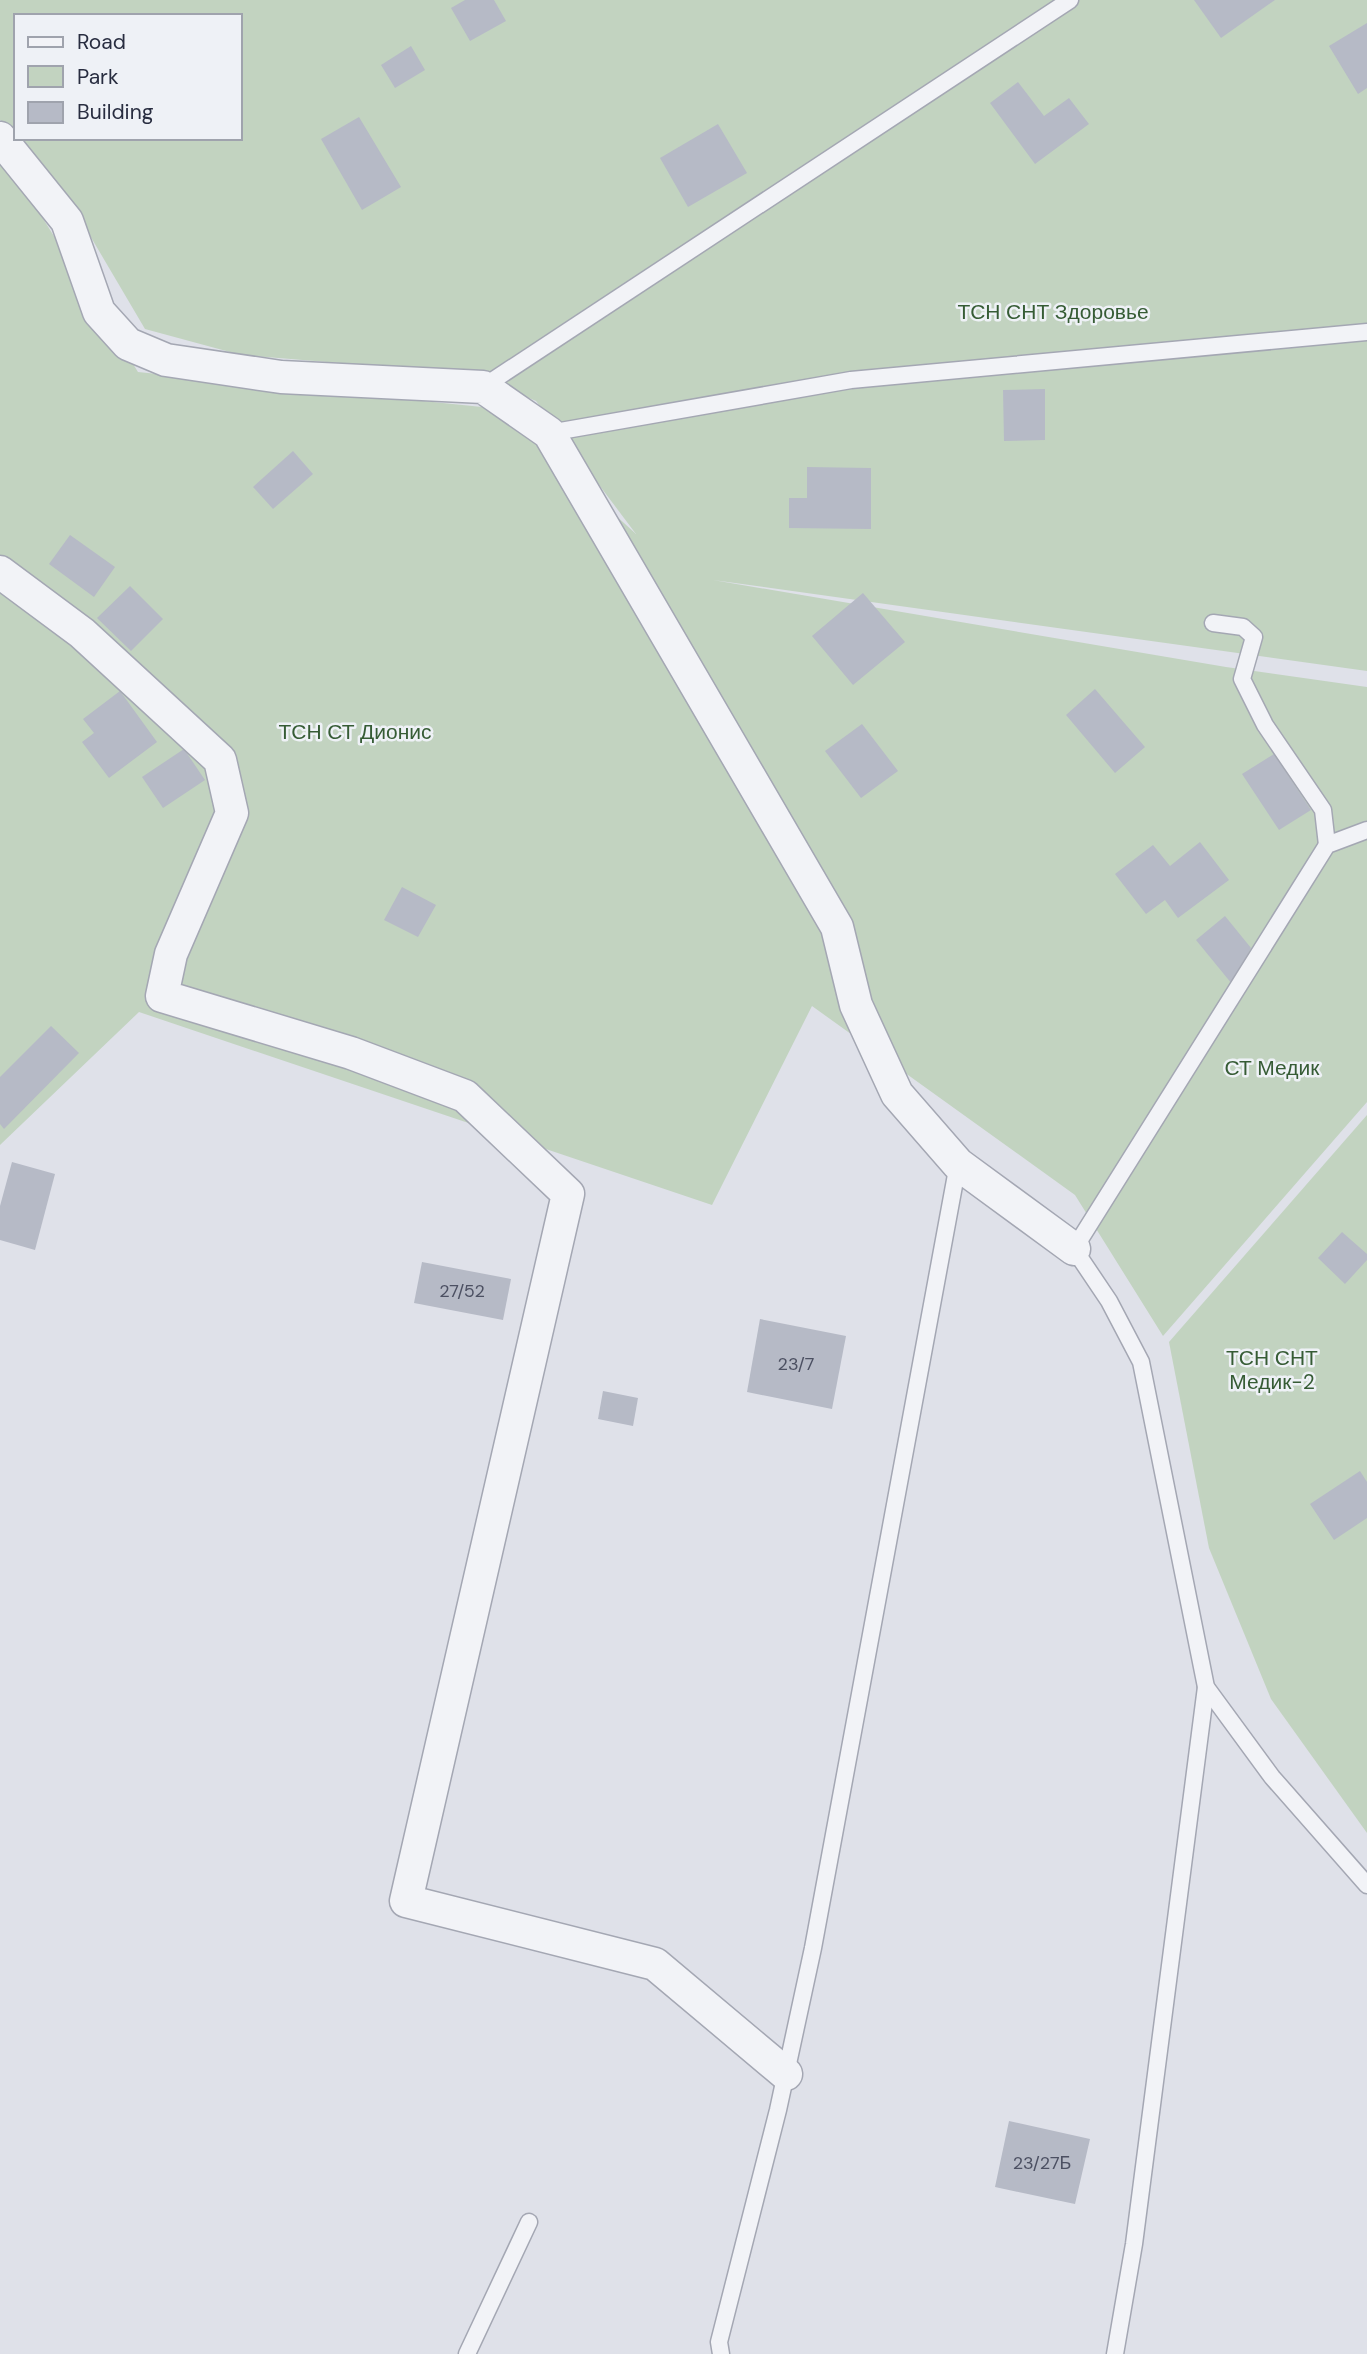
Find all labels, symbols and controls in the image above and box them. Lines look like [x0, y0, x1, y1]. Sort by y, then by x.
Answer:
legend [14, 14, 242, 140]
text: Road [77, 28, 126, 56]
text: Park [77, 63, 119, 91]
text: Building [77, 98, 154, 126]
park label: ТСН СНТ Здоровье [957, 298, 1149, 326]
park label: ТСН СТ Дионис [278, 718, 432, 746]
park label: СТ Медик [1224, 1054, 1320, 1082]
house number: 27/52 [439, 1279, 485, 1303]
park label: ТСН СНТ Медик-2 [1226, 1344, 1318, 1396]
house number: 23/7 [778, 1352, 814, 1376]
house number: 23/27Б [1013, 2151, 1071, 2175]

